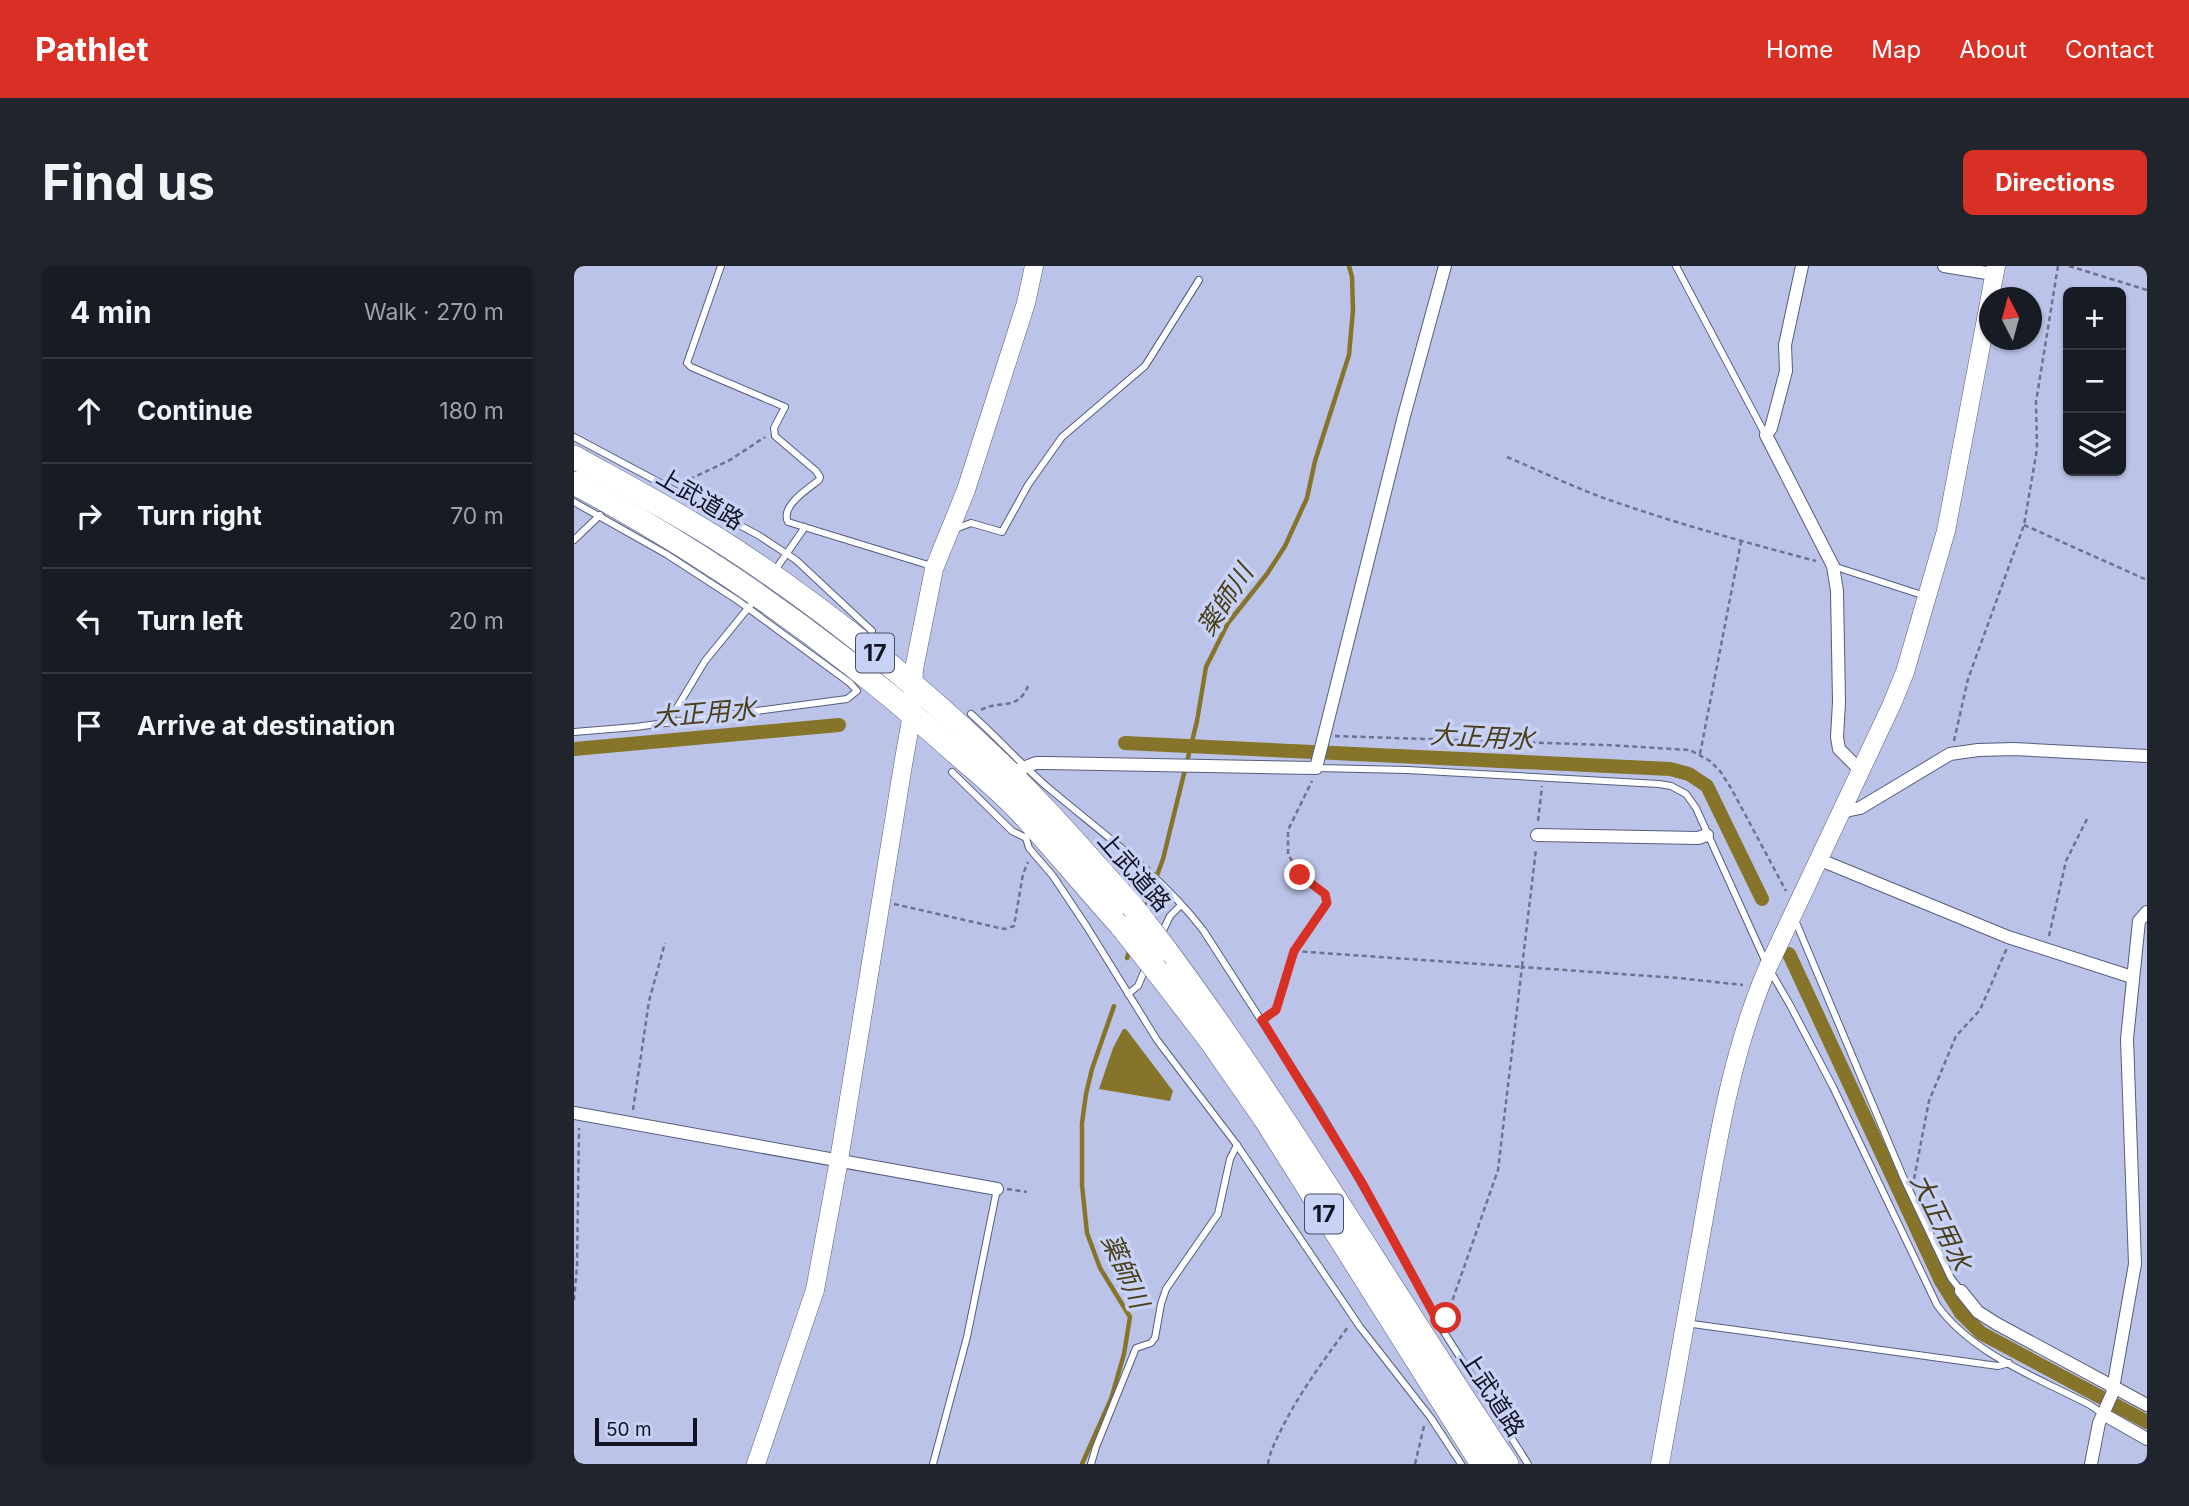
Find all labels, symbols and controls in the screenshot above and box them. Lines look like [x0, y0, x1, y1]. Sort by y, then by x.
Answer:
text: Pathlet [35, 29, 149, 69]
text: Home [1766, 35, 1833, 64]
text: Map [1871, 35, 1921, 64]
text: About [1959, 35, 2027, 64]
text: Contact [2065, 35, 2154, 64]
button: Directions [1963, 150, 2147, 215]
text: Find us [42, 153, 215, 212]
north arrow [1979, 287, 2042, 350]
map controls [2063, 287, 2126, 476]
button: + [2063, 287, 2126, 350]
text: 4 min [70, 294, 152, 330]
text: Walk · 270 m [364, 298, 504, 326]
button: − [2063, 350, 2126, 413]
icon: ahead [70, 392, 108, 430]
text: Continue [137, 395, 253, 426]
text: 180 m [439, 397, 504, 425]
button: layers [2063, 413, 2126, 476]
street label: 上武道路 [652, 461, 749, 536]
icon: right [70, 497, 108, 535]
text: Turn right [137, 500, 262, 531]
text: 70 m [450, 502, 504, 530]
water label: 薬師川 [1190, 556, 1260, 641]
icon: left [70, 602, 108, 640]
text: Turn left [137, 605, 243, 636]
text: 20 m [449, 607, 504, 635]
road number: 17 [856, 634, 894, 672]
water label: 大正用水 [651, 692, 760, 732]
icon: arrive [70, 707, 108, 745]
text: Arrive at destination [137, 710, 396, 741]
water label: 大正用水 [1429, 718, 1538, 755]
street label: 上武道路 [1092, 826, 1177, 917]
route end [1284, 859, 1315, 890]
water label: 大正用水 [1905, 1168, 1979, 1278]
road number: 17 [1305, 1194, 1343, 1233]
water label: 薬師川 [1095, 1229, 1157, 1315]
route start [1430, 1302, 1461, 1333]
street label: 上武道路 [1454, 1346, 1531, 1442]
scale bar [595, 1415, 696, 1447]
text: 50 m [606, 1418, 652, 1441]

